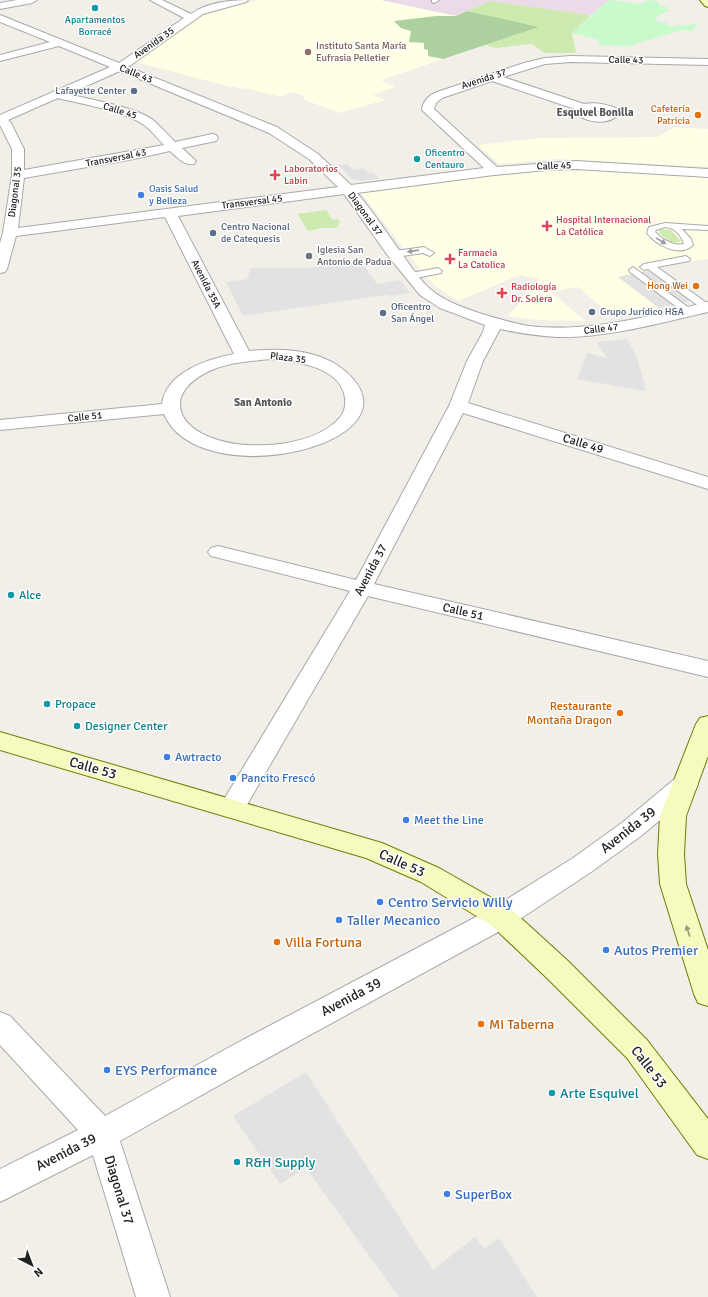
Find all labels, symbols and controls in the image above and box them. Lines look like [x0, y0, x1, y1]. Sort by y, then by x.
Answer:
marker: Apartamentos Borracé [90, 3, 100, 13]
place label: Apartamentos Borracé [65, 14, 126, 38]
street label: Avenida 35 [131, 25, 177, 61]
place label: Instituto Santa María Eufrasia Pelletier [316, 40, 406, 64]
marker: Instituto Santa María Eufrasia Pelletier [303, 47, 313, 57]
street label: Calle 43 [609, 54, 643, 66]
street label: Calle 43 [118, 62, 154, 86]
street label: Avenida 37 [460, 66, 508, 92]
place label: Lafayette Center [55, 85, 126, 97]
marker: Lafayette Center [129, 86, 139, 96]
street label: Calle 45 [102, 100, 138, 122]
place label: Cafetería Patricia [651, 103, 690, 127]
district label: Esquivel Bonilla [556, 106, 634, 119]
marker: Cafetería Patricia [693, 110, 703, 120]
street label: Transversal 43 [85, 146, 147, 170]
place label: Oficentro Centauro [425, 147, 465, 171]
marker: Oficentro Centauro [412, 154, 422, 164]
street label: Calle 45 [536, 159, 572, 173]
place label: Laboratorios Labin [284, 163, 339, 187]
street label: Diagonal 35 [6, 166, 24, 218]
marker: Laboratorios Labin [269, 169, 281, 181]
place label: Oasis Salud y Belleza [149, 183, 198, 207]
marker: Oasis Salud y Belleza [136, 190, 146, 200]
street label: Diagonal 37 [345, 190, 385, 238]
street label: Transversal 45 [221, 192, 283, 212]
place label: Hospital Internacional La Católica [556, 214, 651, 238]
marker: Hospital Internacional La Católica [541, 220, 553, 232]
place label: Centro Nacional de Catequesis [221, 221, 290, 245]
marker: Centro Nacional de Catequesis [208, 228, 218, 238]
one-way arrow [655, 237, 667, 244]
place label: Iglesia San Antonio de Padua [317, 244, 392, 268]
place label: Farmacia La Catolica [458, 247, 505, 271]
one-way arrow [407, 248, 419, 254]
marker: Iglesia San Antonio de Padua [304, 251, 314, 261]
marker: Farmacia La Catolica [445, 254, 455, 264]
street label: Avenida 35A [189, 258, 223, 310]
place label: Hong Wei [647, 280, 688, 292]
place label: Radiología Dr. Solera [511, 281, 556, 305]
marker: Hong Wei [691, 281, 701, 291]
marker: Radiología Dr. Solera [496, 287, 508, 299]
place label: Oficentro San Ángel [391, 301, 434, 325]
place label: Grupo Jurídico H&A [600, 306, 684, 318]
marker: Grupo Jurídico H&A [587, 307, 597, 317]
marker: Oficentro San Ángel [378, 308, 388, 318]
street label: Calle 47 [583, 321, 619, 337]
street label: Plaza 35 [269, 350, 307, 366]
district label: San Antonio [234, 396, 292, 409]
street label: Calle 51 [67, 409, 103, 425]
street label: Calle 49 [561, 431, 605, 457]
street label: Avenida 37 [351, 542, 391, 598]
place label: Alce [19, 588, 41, 603]
marker: Alce [6, 590, 16, 600]
street label: Calle 51 [441, 600, 485, 624]
place label: Propace [55, 697, 96, 712]
marker: Propace [42, 699, 52, 709]
place label: Restaurante Montaña Dragon [527, 699, 612, 728]
marker: Restaurante Montaña Dragon [615, 708, 625, 718]
place label: Designer Center [85, 719, 168, 734]
marker: Designer Center [72, 721, 82, 731]
place label: Awtracto [175, 750, 222, 765]
marker: Awtracto [162, 752, 172, 762]
street label: Calle 53 [67, 753, 119, 783]
place label: Pancito Frescó [241, 771, 315, 786]
marker: Pancito Frescó [228, 773, 238, 783]
street label: Avenida 39 [597, 803, 659, 857]
place label: Meet the Line [414, 813, 484, 828]
marker: Meet the Line [401, 815, 411, 825]
street label: Calle 53 [376, 845, 428, 881]
place label: Centro Servicio Willy [388, 894, 513, 911]
marker: Centro Servicio Willy [375, 897, 385, 907]
place label: Taller Mecanico [347, 912, 440, 929]
marker: Taller Mecanico [334, 915, 344, 925]
one-way arrow [685, 924, 691, 936]
place label: Villa Fortuna [285, 934, 362, 951]
marker: Villa Fortuna [272, 937, 282, 947]
place label: Autos Premier [614, 942, 699, 959]
marker: Autos Premier [601, 945, 611, 955]
street label: Avenida 39 [318, 974, 384, 1020]
place label: Mi Taberna [489, 1016, 554, 1033]
marker: Mi Taberna [476, 1019, 486, 1029]
street label: Calle 53 [627, 1043, 671, 1091]
place label: EYS Performance [115, 1062, 217, 1079]
marker: EYS Performance [102, 1065, 112, 1075]
place label: Arte Esquivel [560, 1085, 639, 1102]
marker: Arte Esquivel [547, 1088, 557, 1098]
street label: Avenida 39 [33, 1130, 99, 1174]
street label: Diagonal 37 [100, 1153, 138, 1227]
place label: R&H Supply [245, 1154, 316, 1171]
marker: R&H Supply [232, 1157, 242, 1167]
place label: SuperBox [455, 1186, 513, 1203]
marker: SuperBox [442, 1189, 452, 1199]
north arrow [12, 1245, 52, 1285]
text: N [31, 1265, 46, 1279]

